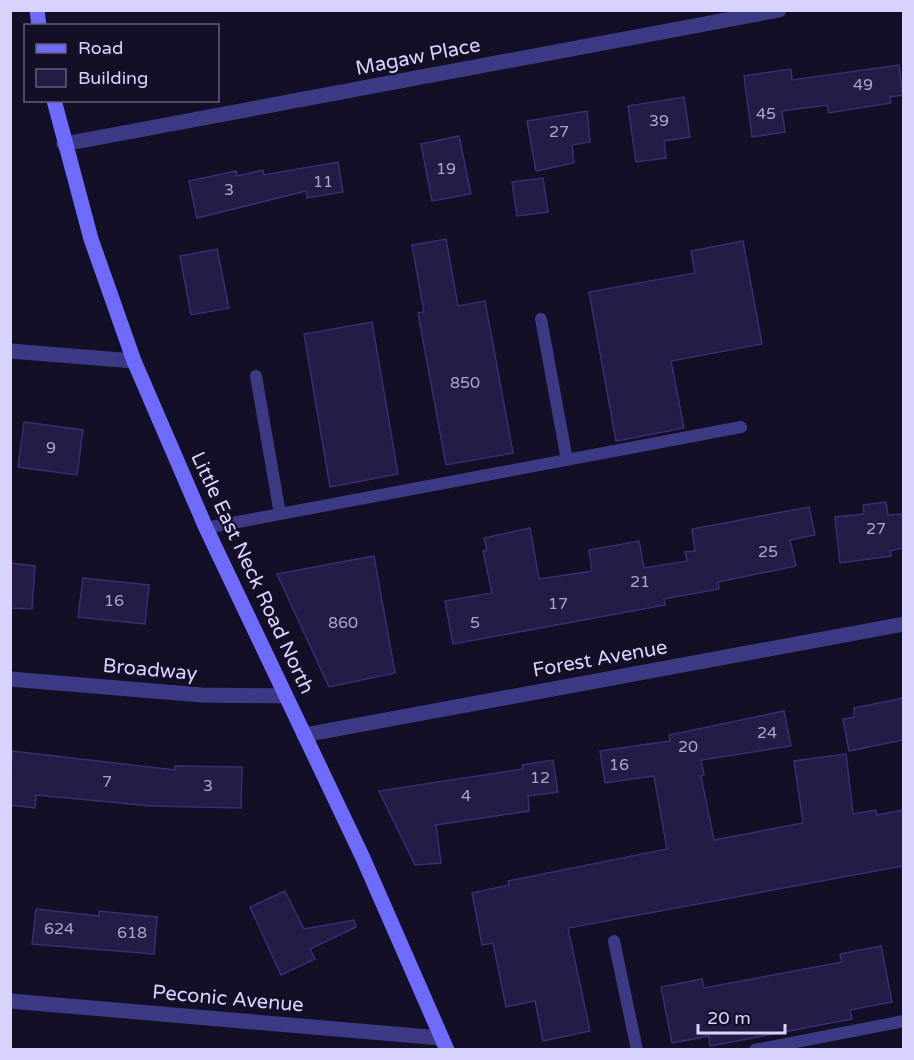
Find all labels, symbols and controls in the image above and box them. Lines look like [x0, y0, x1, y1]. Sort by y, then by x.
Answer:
legend [24, 24, 219, 102]
street label: Magaw Place [354, 33, 482, 81]
text: Road [78, 37, 123, 59]
text: Building [78, 67, 148, 89]
house number: 49 [853, 75, 873, 95]
house number: 45 [756, 104, 776, 124]
house number: 39 [649, 111, 669, 131]
house number: 27 [549, 122, 569, 142]
house number: 19 [436, 159, 456, 179]
house number: 11 [313, 172, 333, 192]
house number: 3 [224, 180, 234, 200]
house number: 850 [450, 373, 480, 393]
house number: 9 [46, 438, 56, 458]
street label: Little East Neck Road North [185, 448, 319, 698]
house number: 27 [866, 519, 886, 539]
house number: 25 [758, 542, 778, 562]
house number: 21 [630, 572, 650, 592]
house number: 16 [104, 591, 124, 611]
house number: 17 [548, 594, 568, 614]
house number: 860 [328, 613, 358, 633]
house number: 5 [470, 613, 480, 633]
street label: Forest Avenue [531, 635, 669, 683]
street label: Broadway [102, 654, 198, 686]
house number: 24 [757, 723, 777, 743]
house number: 20 [678, 737, 698, 757]
house number: 16 [609, 755, 629, 775]
house number: 12 [530, 768, 550, 788]
house number: 7 [102, 772, 112, 792]
house number: 3 [203, 776, 213, 796]
house number: 4 [461, 786, 471, 806]
house number: 624 [44, 919, 74, 939]
house number: 618 [117, 923, 147, 943]
street label: Peconic Avenue [151, 980, 305, 1018]
scale bar [698, 997, 785, 1035]
text: 20 m [707, 1007, 751, 1029]

